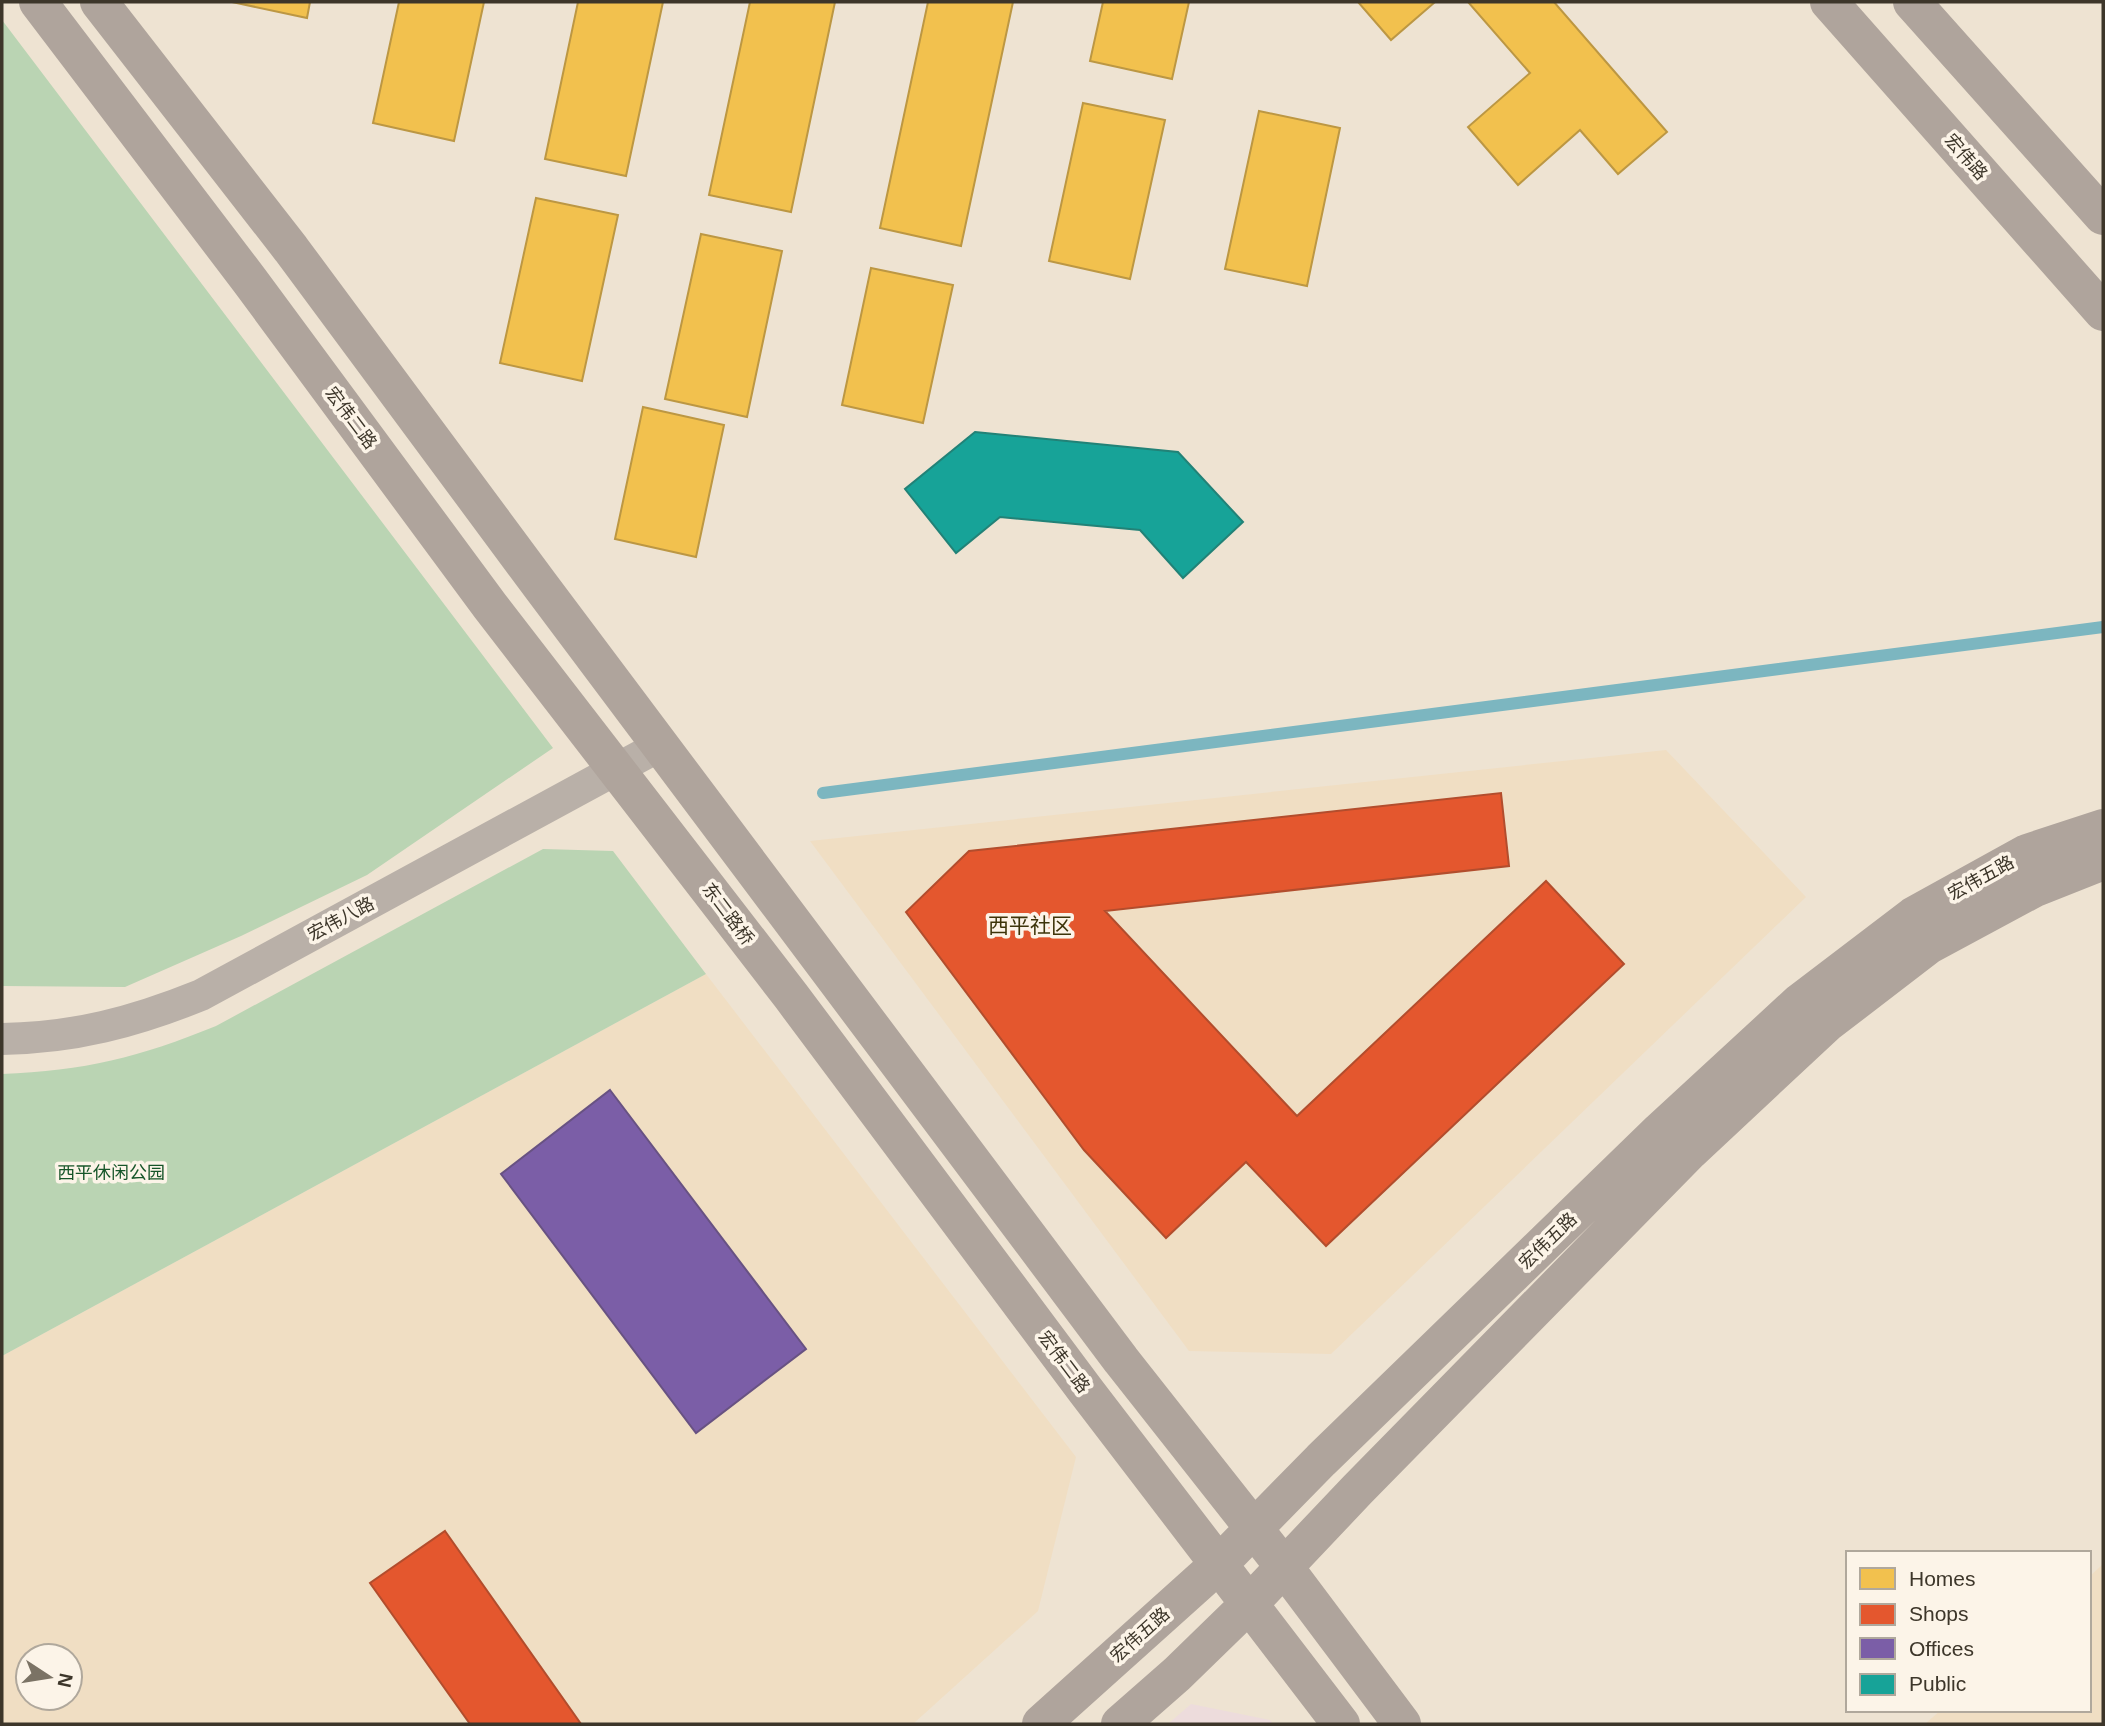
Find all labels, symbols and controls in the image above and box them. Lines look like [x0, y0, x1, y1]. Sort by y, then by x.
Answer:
street label: 宏伟路 [1941, 130, 1991, 184]
street label: 宏伟二路 [321, 383, 381, 453]
street label: 宏伟五路 [1945, 852, 2017, 904]
street label: 东二路桥 [698, 879, 758, 949]
street label: 宏伟八路 [305, 893, 377, 945]
district label: 西平社区 [988, 914, 1072, 937]
park label: 西平休闲公园 [57, 1163, 165, 1183]
street label: 宏伟五路 [1515, 1209, 1581, 1273]
street label: 宏伟二路 [1034, 1327, 1094, 1397]
legend [1846, 1551, 2091, 1712]
text: Homes [1909, 1567, 1976, 1590]
text: Shops [1909, 1602, 1969, 1625]
street label: 宏伟五路 [1107, 1603, 1173, 1667]
text: Offices [1909, 1637, 1974, 1660]
north arrow [14, 1642, 84, 1712]
text: N [53, 1672, 77, 1689]
text: Public [1909, 1672, 1966, 1695]

